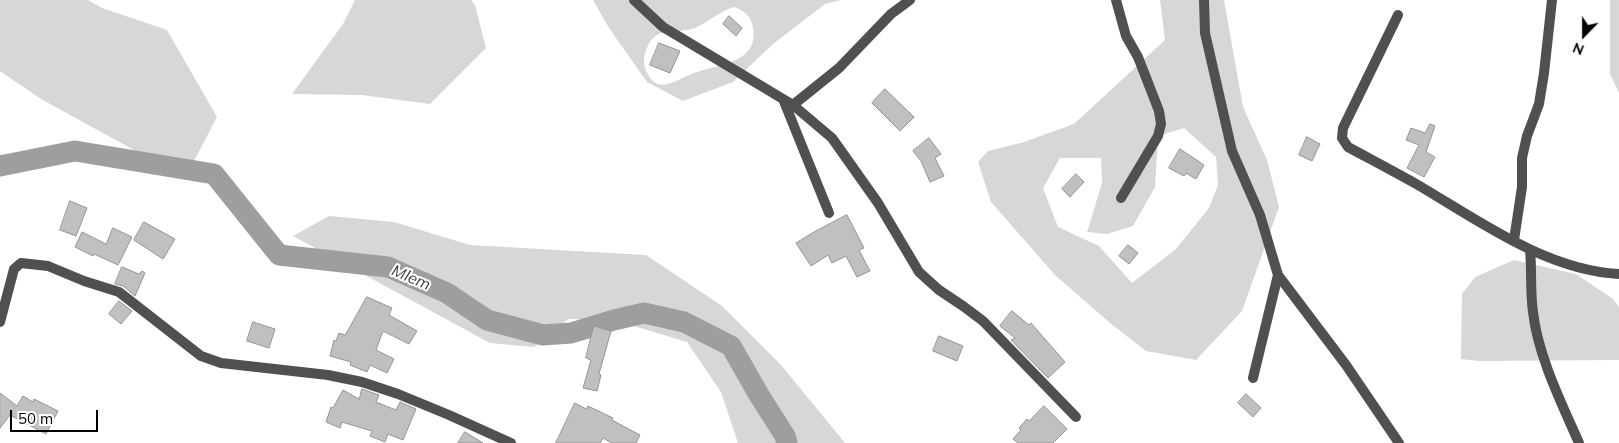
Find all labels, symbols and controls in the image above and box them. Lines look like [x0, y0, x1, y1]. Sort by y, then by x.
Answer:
north arrow [1559, 10, 1609, 60]
text: N [1570, 39, 1587, 59]
water label: Mlem [389, 261, 433, 295]
scale bar [12, 400, 100, 432]
text: 50 m [18, 409, 53, 428]

